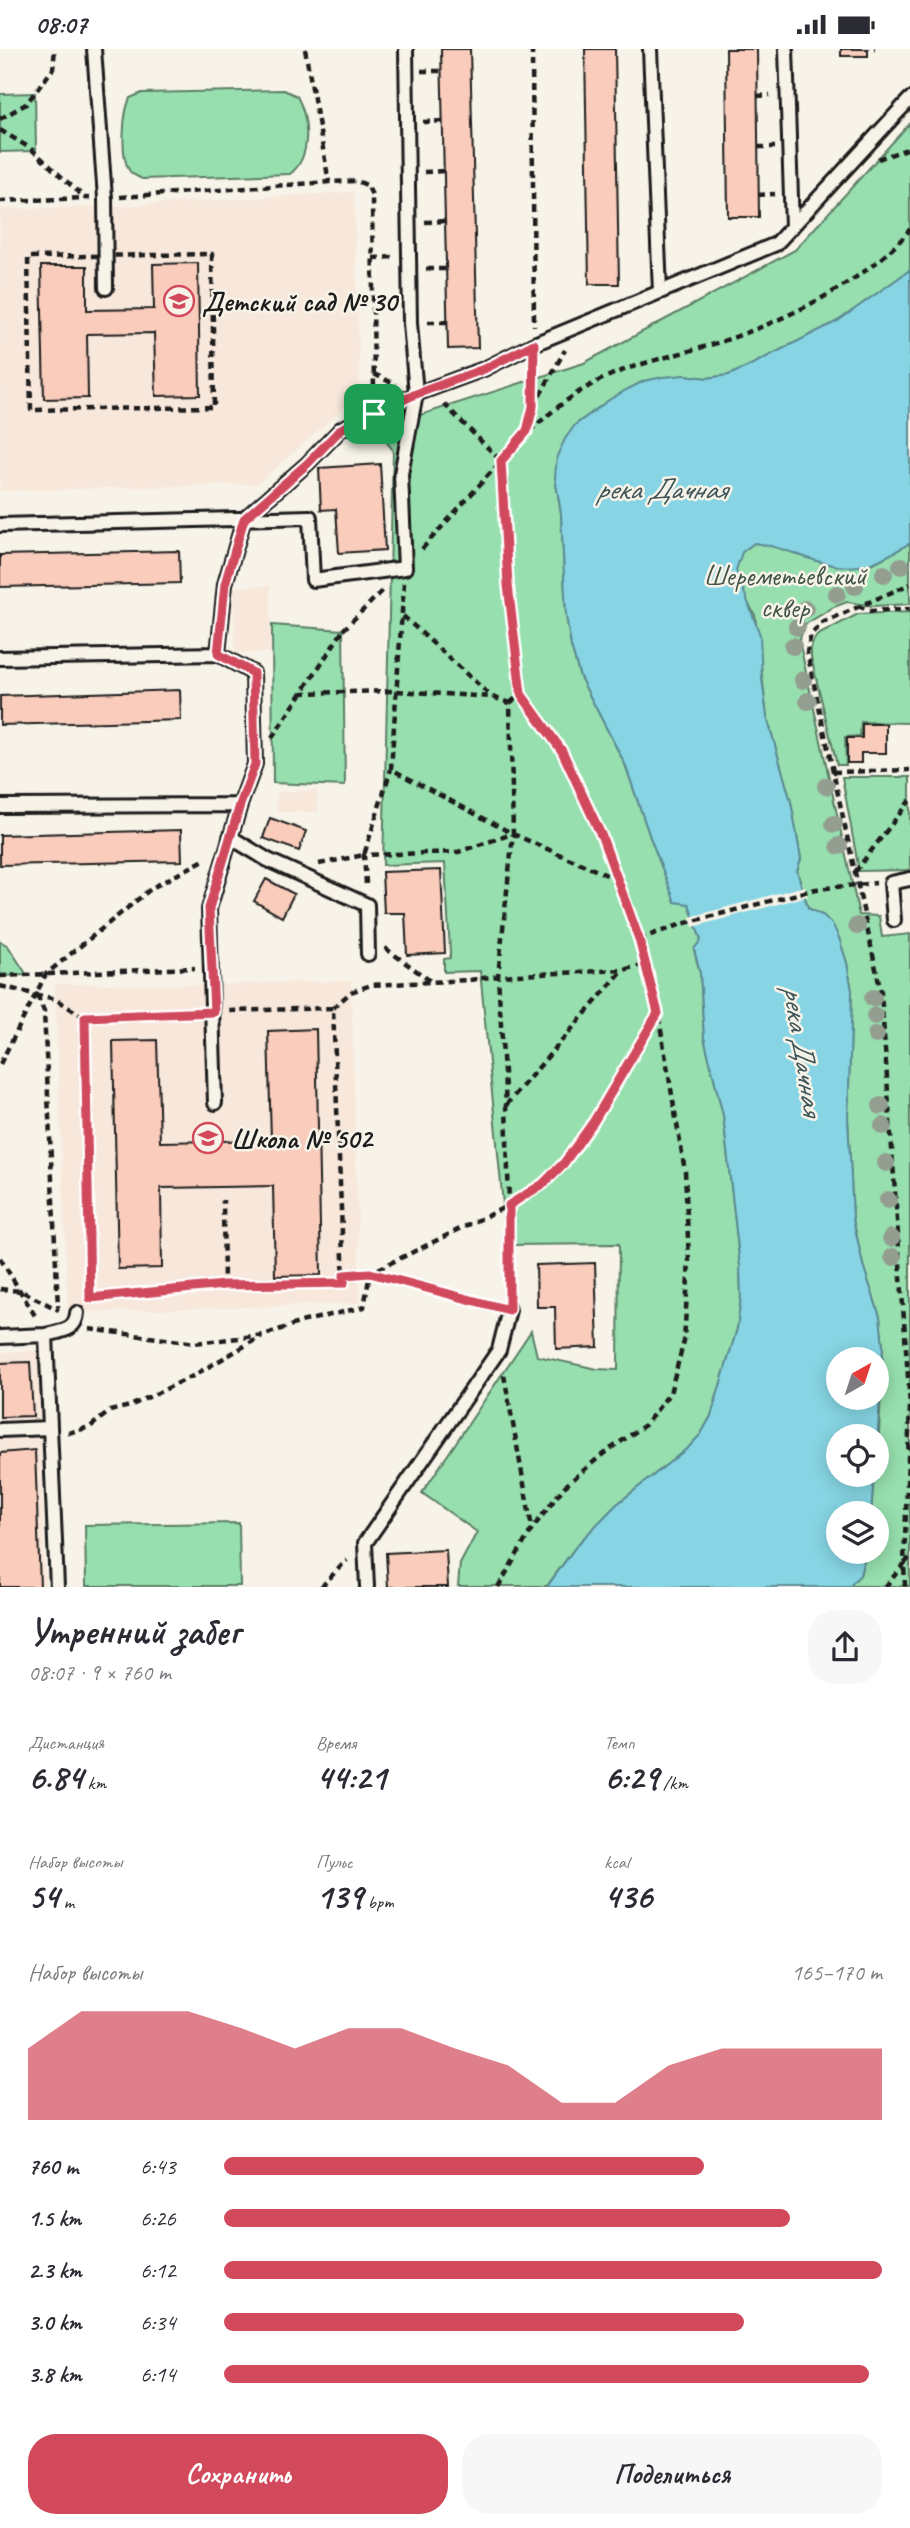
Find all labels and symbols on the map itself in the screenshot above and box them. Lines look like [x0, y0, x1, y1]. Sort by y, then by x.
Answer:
school or university icon: Детский сад № 30 [162, 284, 196, 318]
place label: Детский сад № 30 [202, 284, 400, 319]
pin [344, 384, 404, 444]
water label: река Дачная [595, 470, 731, 508]
park label: Шереметьевский сквер [704, 558, 868, 625]
water label: река Дачная [774, 982, 833, 1122]
school or university icon: Школа № 502 [191, 1121, 225, 1155]
place label: Школа № 502 [231, 1121, 374, 1156]
north arrow [826, 1347, 889, 1411]

